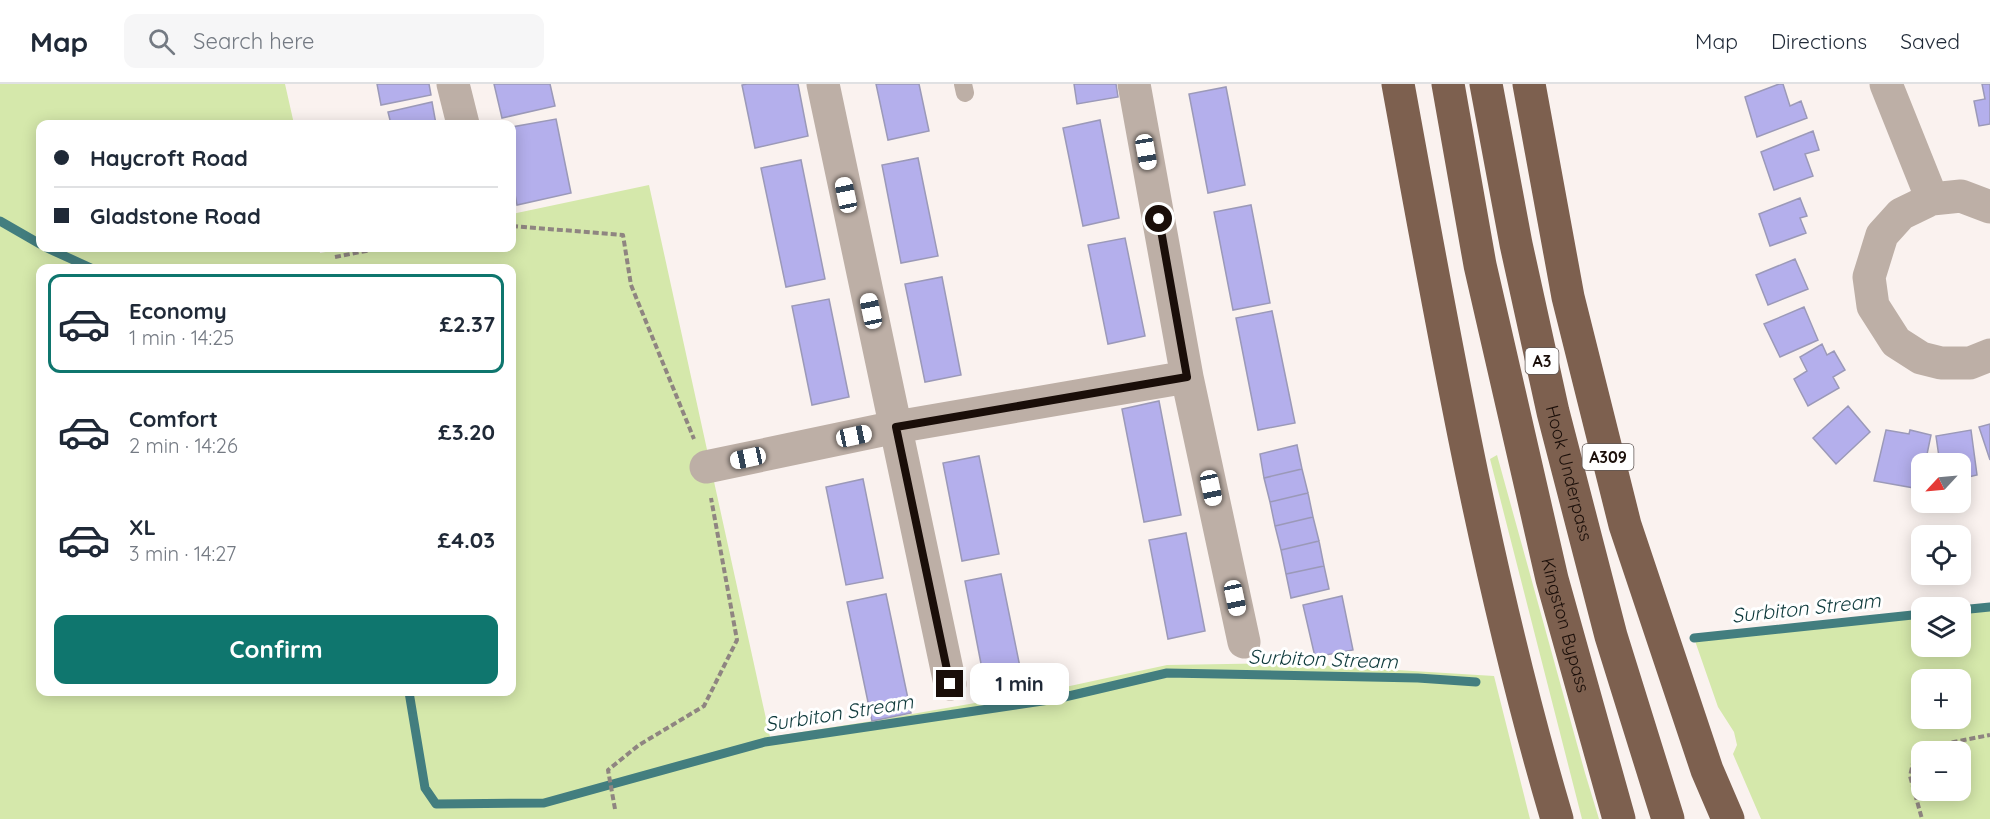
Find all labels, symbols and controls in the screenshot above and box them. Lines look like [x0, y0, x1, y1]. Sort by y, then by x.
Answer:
search box [124, 14, 544, 68]
text: Map [30, 24, 88, 59]
icon: search [145, 25, 178, 58]
text: Search here [193, 27, 315, 55]
text: Map [1695, 28, 1738, 54]
text: Directions [1771, 28, 1867, 54]
text: Saved [1900, 28, 1960, 54]
car [1134, 133, 1158, 171]
text: Haycroft Road [90, 144, 248, 172]
car [833, 176, 859, 214]
text: Gladstone Road [90, 202, 261, 230]
route start [1145, 205, 1172, 232]
car [858, 292, 884, 330]
icon: car [57, 297, 111, 351]
text: Economy [129, 297, 227, 325]
text: £2.37 [439, 310, 495, 338]
text: 1 min · 14:25 [129, 325, 234, 350]
road number: A3 [1526, 348, 1558, 374]
street label: Hook Underpass [1541, 403, 1598, 543]
icon: car [57, 405, 111, 459]
text: Comfort [129, 405, 218, 433]
text: £3.20 [438, 418, 495, 446]
car [835, 423, 873, 449]
text: 2 min · 14:26 [129, 433, 238, 458]
road number: A309 [1582, 444, 1634, 470]
car [729, 445, 767, 471]
north arrow [1911, 453, 1971, 513]
map controls [1911, 453, 1971, 801]
car [1198, 469, 1224, 507]
icon: car [57, 513, 111, 567]
text: XL [129, 513, 156, 541]
button: locate [1911, 525, 1971, 585]
text: £4.03 [438, 526, 495, 554]
text: 3 min · 14:27 [129, 541, 236, 566]
street label: Kingston Bypass [1536, 555, 1595, 695]
car [1222, 579, 1248, 617]
water label: Surbiton Stream [1730, 587, 1882, 628]
button: layers [1911, 597, 1971, 657]
button: Confirm [54, 615, 498, 684]
water label: Surbiton Stream [1248, 643, 1399, 674]
callout: 1 min [971, 663, 1070, 705]
button: + [1911, 669, 1971, 729]
route end [936, 670, 963, 697]
text: 1 min [995, 671, 1044, 696]
water label: Surbiton Stream [763, 688, 915, 737]
button: − [1911, 741, 1971, 801]

